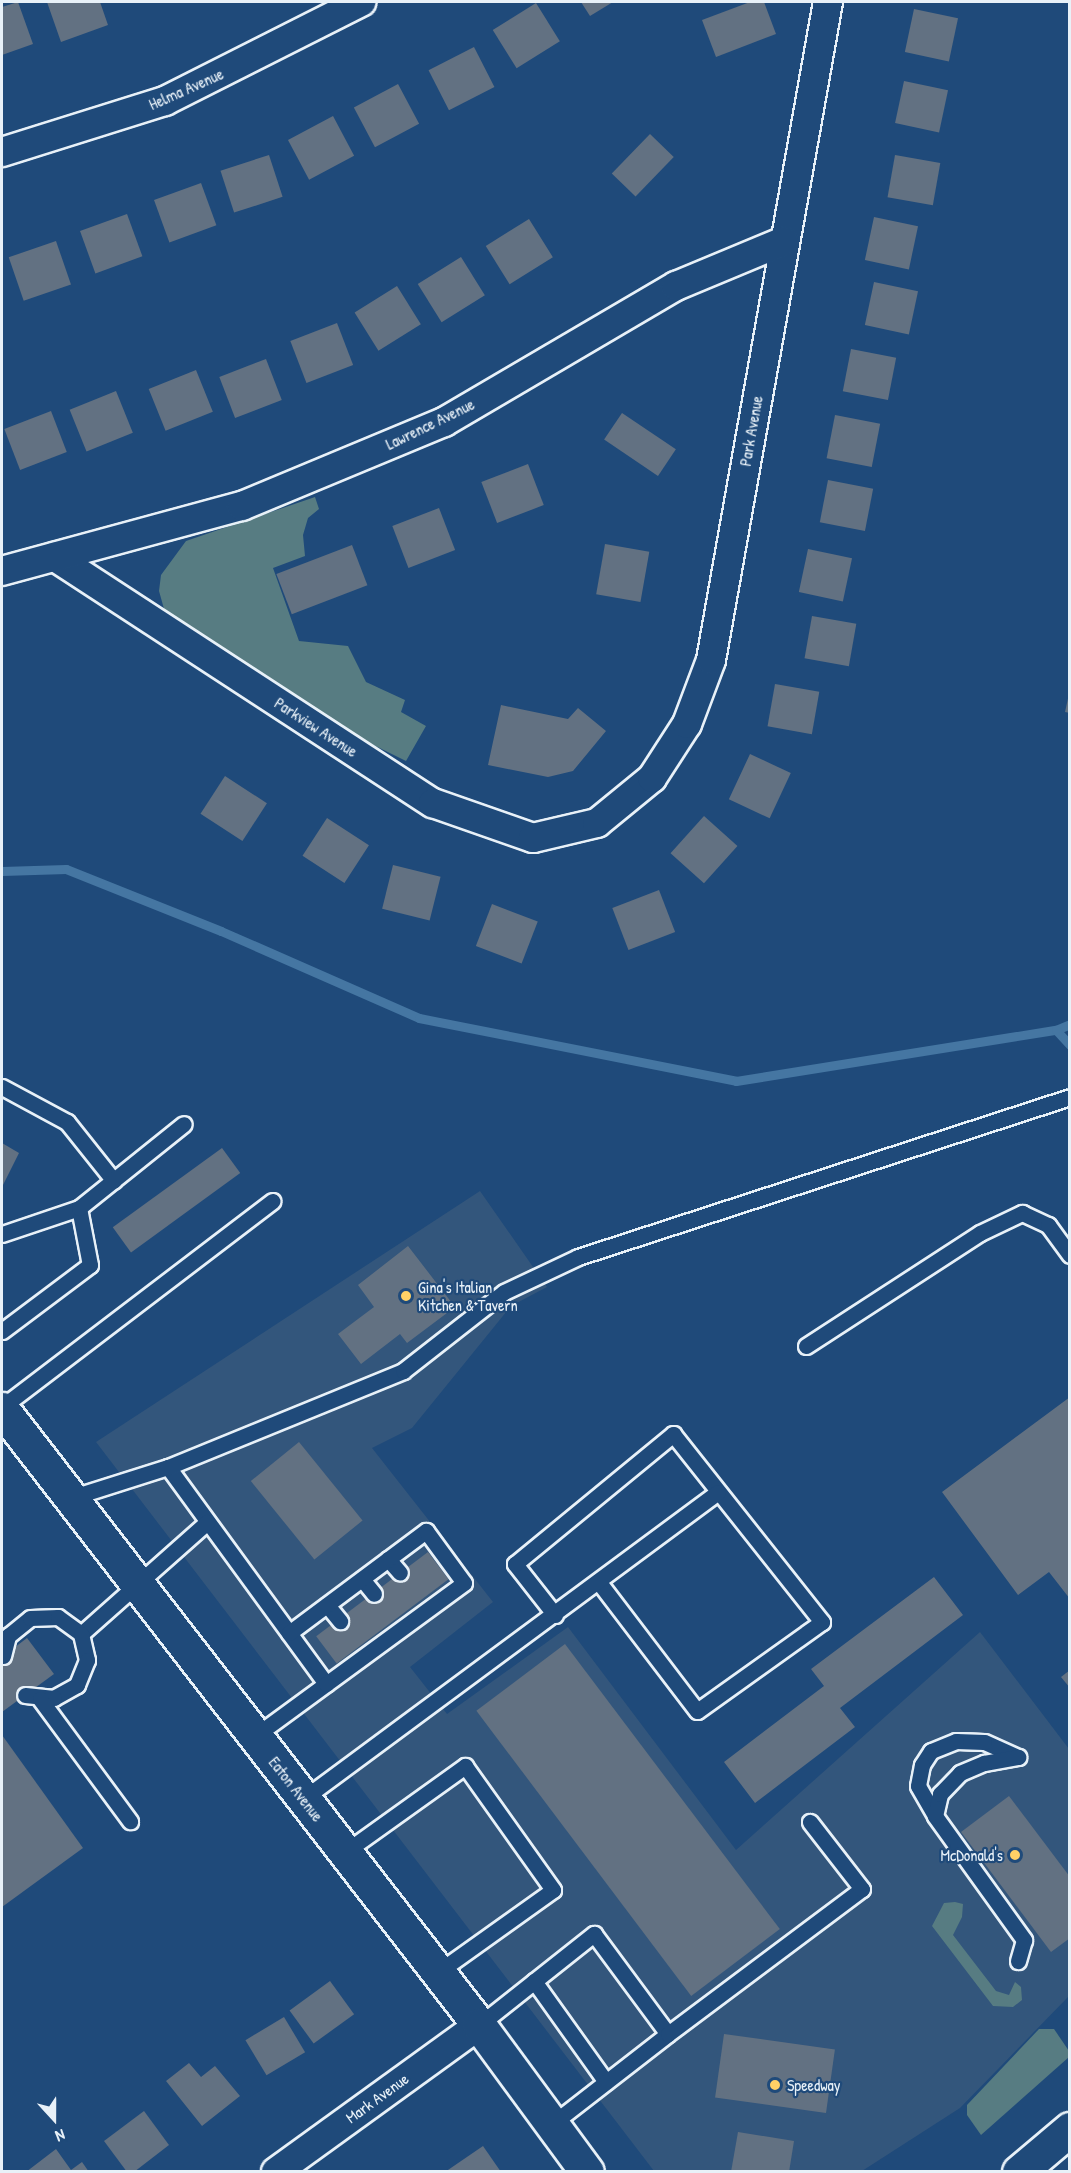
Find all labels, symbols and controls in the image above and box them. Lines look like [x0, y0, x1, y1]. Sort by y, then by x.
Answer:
street label: Helma Avenue [146, 64, 226, 114]
street label: Lawrence Avenue [383, 394, 477, 454]
street label: Park Avenue [735, 394, 767, 468]
street label: Parkview Avenue [271, 693, 361, 761]
place label: Gina's Italian Kitchen & Tavern [418, 1277, 518, 1315]
marker: Gina's Italian Kitchen & Tavern [399, 1289, 413, 1303]
street label: Eaton Avenue [265, 1753, 327, 1825]
place label: McDonald's [940, 1845, 1003, 1865]
marker: McDonald's [1008, 1848, 1022, 1862]
street label: Mark Avenue [342, 2069, 412, 2127]
place label: Speedway [787, 2075, 841, 2095]
marker: Speedway [768, 2078, 782, 2092]
north arrow [24, 2089, 84, 2149]
text: N [53, 2124, 68, 2148]

